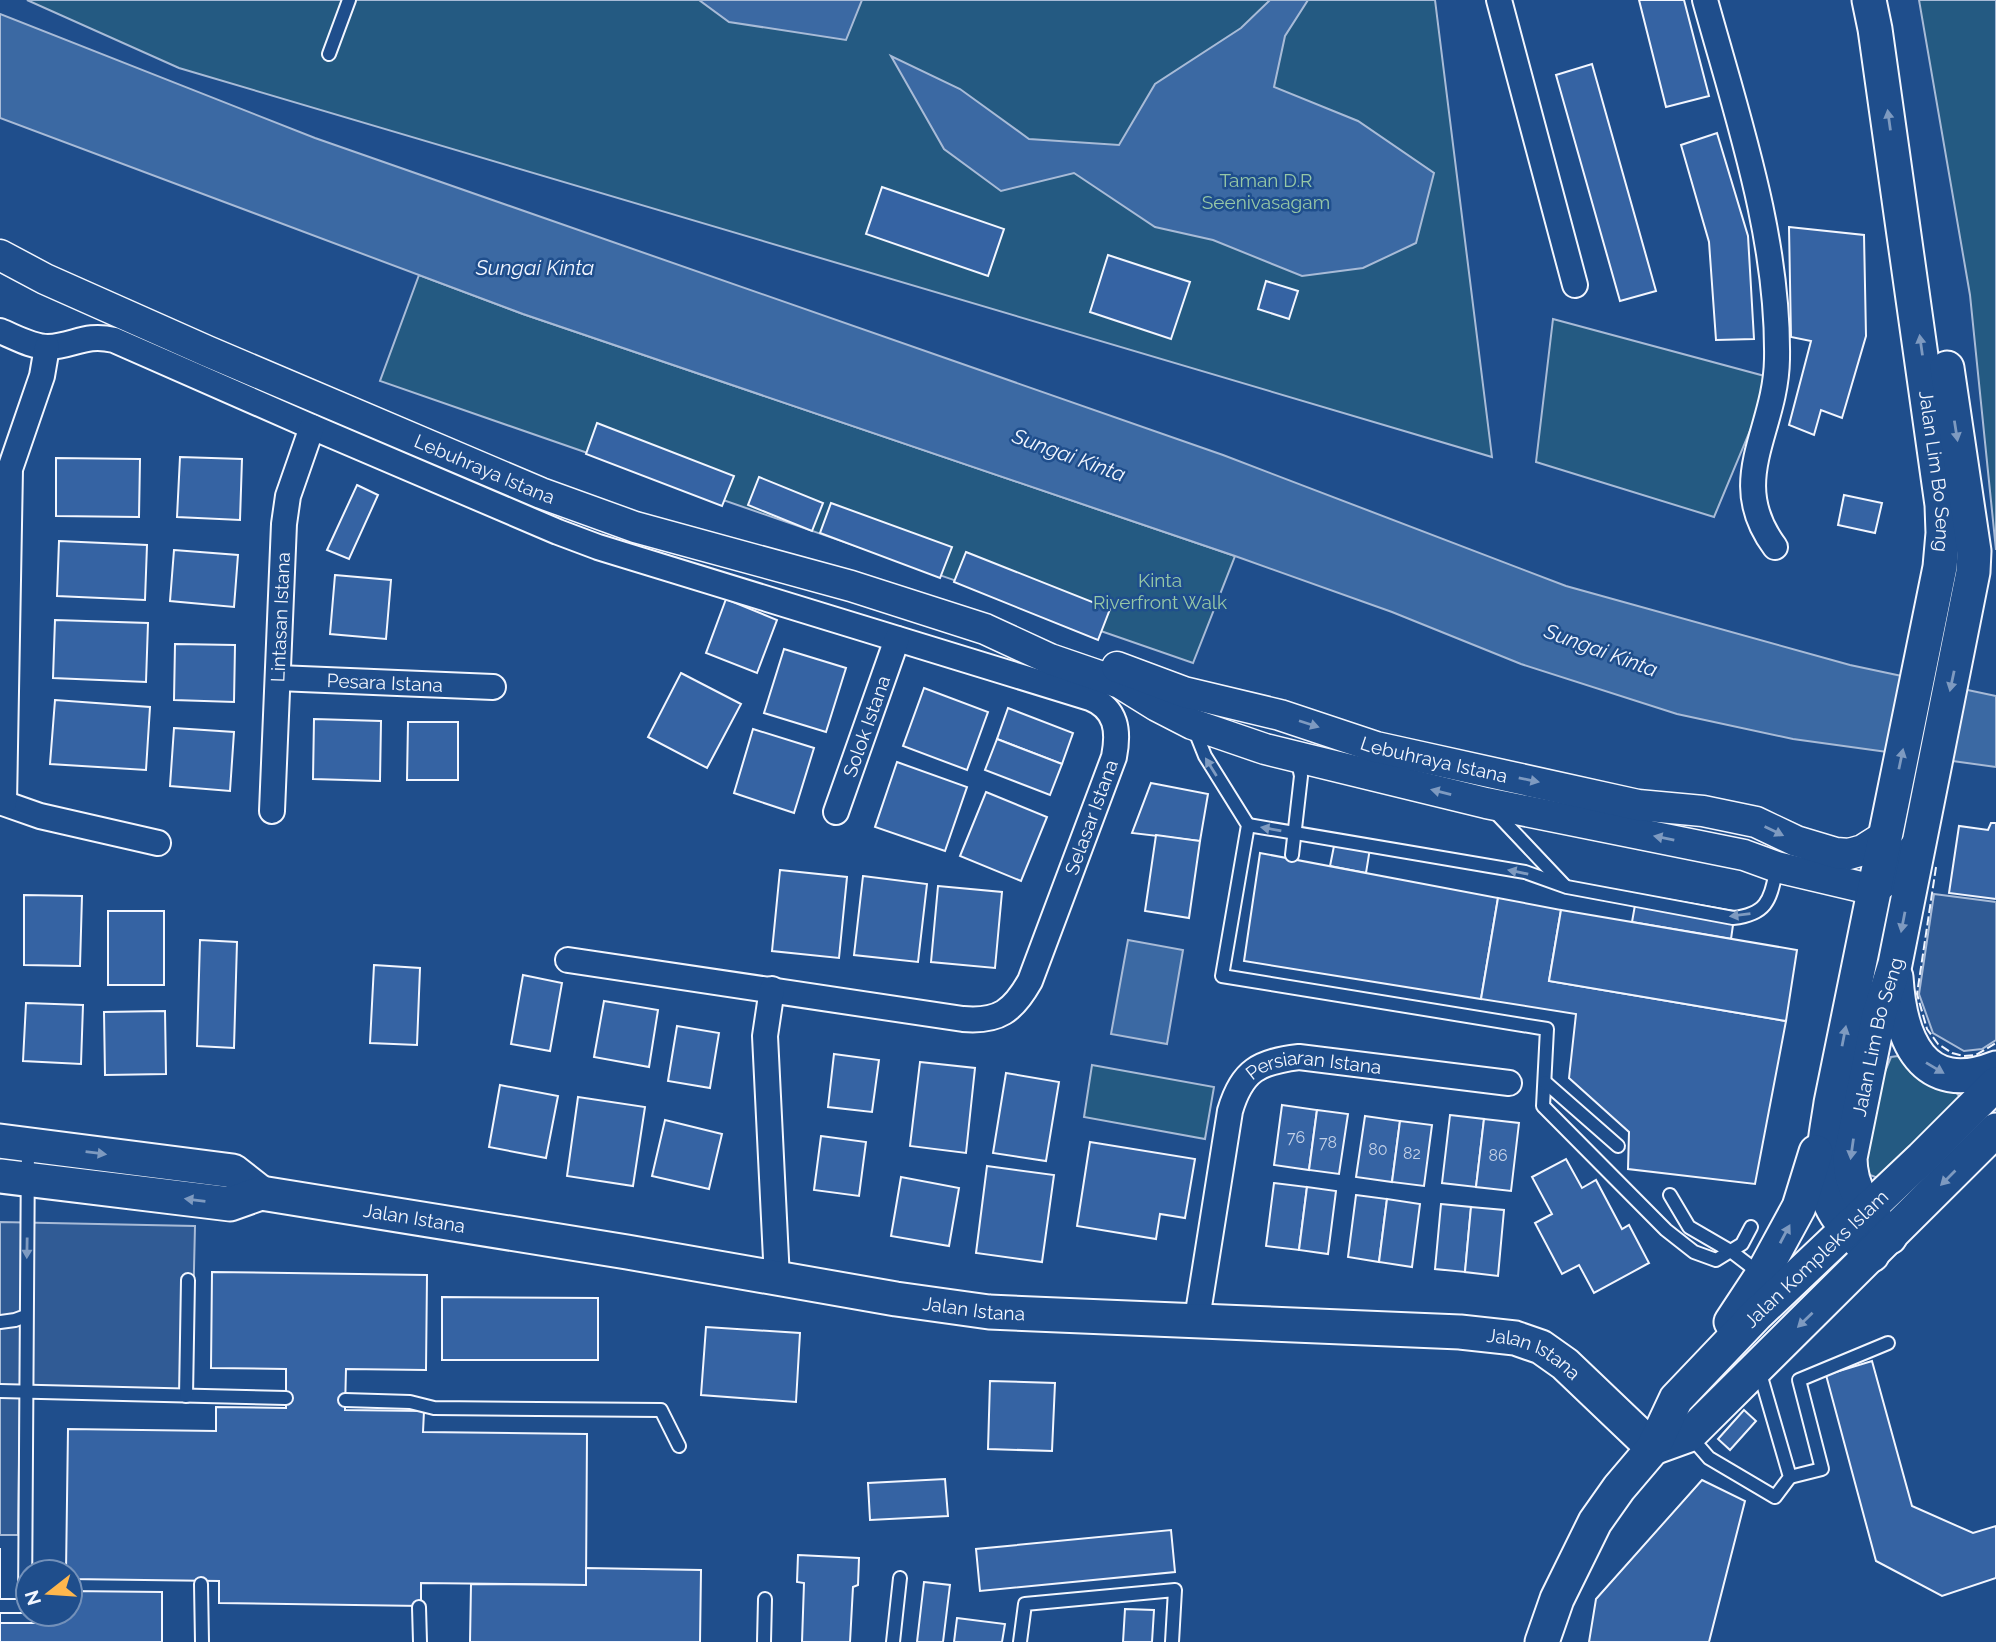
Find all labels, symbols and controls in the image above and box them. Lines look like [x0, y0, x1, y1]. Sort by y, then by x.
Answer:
one-way arrow [1883, 109, 1894, 131]
park label: Taman D.R Seenivasagam [1202, 169, 1330, 213]
water label: Sungai Kinta [475, 255, 594, 280]
one-way arrow [1915, 334, 1926, 356]
street label: Jalan Lim Bo Seng [1915, 389, 1954, 553]
one-way arrow [1951, 420, 1962, 442]
water label: Sungai Kinta [1008, 423, 1129, 487]
street label: Lebuhraya Istana [411, 430, 558, 508]
street label: Lintasan Istana [266, 552, 294, 683]
park label: Kinta Riverfront Walk [1093, 569, 1227, 613]
water label: Sungai Kinta [1540, 618, 1661, 682]
street label: Pesara Istana [326, 669, 443, 696]
one-way arrow [1946, 670, 1957, 692]
street label: Solok Istana [838, 672, 894, 780]
one-way arrow [1298, 719, 1319, 730]
street label: Lebuhraya Istana [1358, 732, 1510, 787]
one-way arrow [1896, 748, 1907, 770]
street label: Selasar Istana [1060, 756, 1122, 878]
one-way arrow [1205, 757, 1218, 777]
one-way arrow [1518, 774, 1540, 785]
one-way arrow [1430, 786, 1452, 797]
one-way arrow [1260, 823, 1282, 834]
one-way arrow [1764, 826, 1784, 837]
one-way arrow [1653, 832, 1675, 843]
one-way arrow [1507, 866, 1529, 877]
one-way arrow [1729, 910, 1751, 921]
one-way arrow [1897, 911, 1908, 933]
street label: Jalan Lim Bo Seng [1848, 956, 1907, 1118]
one-way arrow [1839, 1025, 1850, 1047]
street label: Persiaran Istana [1241, 1046, 1383, 1084]
one-way arrow [1925, 1061, 1944, 1074]
house number: 76 [1287, 1128, 1305, 1147]
house number: 78 [1319, 1133, 1337, 1152]
one-way arrow [1846, 1138, 1857, 1160]
house number: 80 [1368, 1140, 1388, 1159]
house number: 82 [1403, 1144, 1421, 1163]
house number: 86 [1488, 1146, 1508, 1165]
one-way arrow [85, 1148, 107, 1159]
one-way arrow [1940, 1170, 1957, 1186]
street label: Jalan Kompleks Islam [1739, 1185, 1892, 1332]
one-way arrow [184, 1195, 206, 1206]
street label: Jalan Istana [362, 1199, 467, 1237]
one-way arrow [1778, 1224, 1790, 1244]
one-way arrow [21, 1237, 33, 1259]
street label: Jalan Istana [921, 1292, 1026, 1325]
one-way arrow [1797, 1311, 1814, 1328]
street label: Jalan Istana [1486, 1324, 1585, 1384]
north arrow [14, 1558, 84, 1628]
text: N [20, 1588, 45, 1608]

